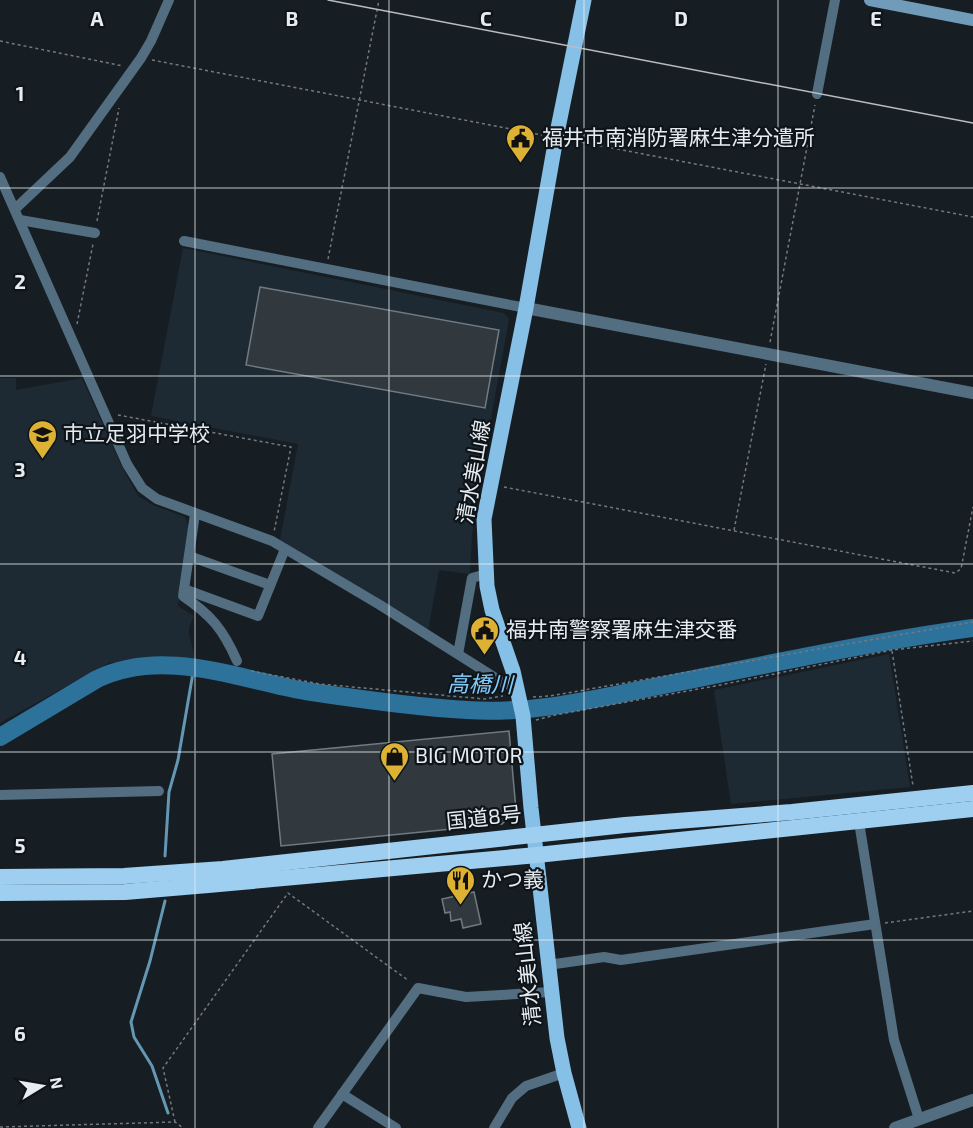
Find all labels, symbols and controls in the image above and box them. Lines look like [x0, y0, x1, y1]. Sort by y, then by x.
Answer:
text: A [90, 6, 104, 30]
text: B [286, 6, 298, 30]
text: C [480, 6, 492, 30]
text: D [674, 6, 688, 30]
text: E [870, 6, 882, 30]
text: 1 [16, 81, 24, 105]
public building icon: 福井市南消防署麻生津分遣所 [505, 122, 537, 164]
place label: 福井市南消防署麻生津分遣所 [542, 124, 815, 149]
text: 2 [14, 269, 26, 293]
school or university icon: 市立足羽中学校 [26, 418, 58, 460]
street label: 清水美山線 [451, 418, 494, 526]
place label: 市立足羽中学校 [63, 420, 210, 445]
text: 3 [14, 457, 26, 481]
public building icon: 福井南警察署麻生津交番 [469, 614, 501, 656]
place label: 福井南警察署麻生津交番 [506, 616, 737, 641]
text: 4 [14, 645, 27, 669]
water label: 高橋川 [447, 669, 515, 697]
shop icon: BIG MOTOR [378, 740, 410, 782]
place label: BIG MOTOR [415, 742, 522, 767]
street label: 国道8号 [445, 800, 523, 833]
text: 5 [14, 833, 26, 857]
restaurant icon: かつ義 [444, 864, 476, 906]
place label: かつ義 [481, 866, 544, 891]
street label: 清水美山線 [509, 921, 544, 1028]
text: 6 [14, 1021, 26, 1045]
north arrow [12, 1056, 72, 1116]
text: N [47, 1076, 68, 1091]

